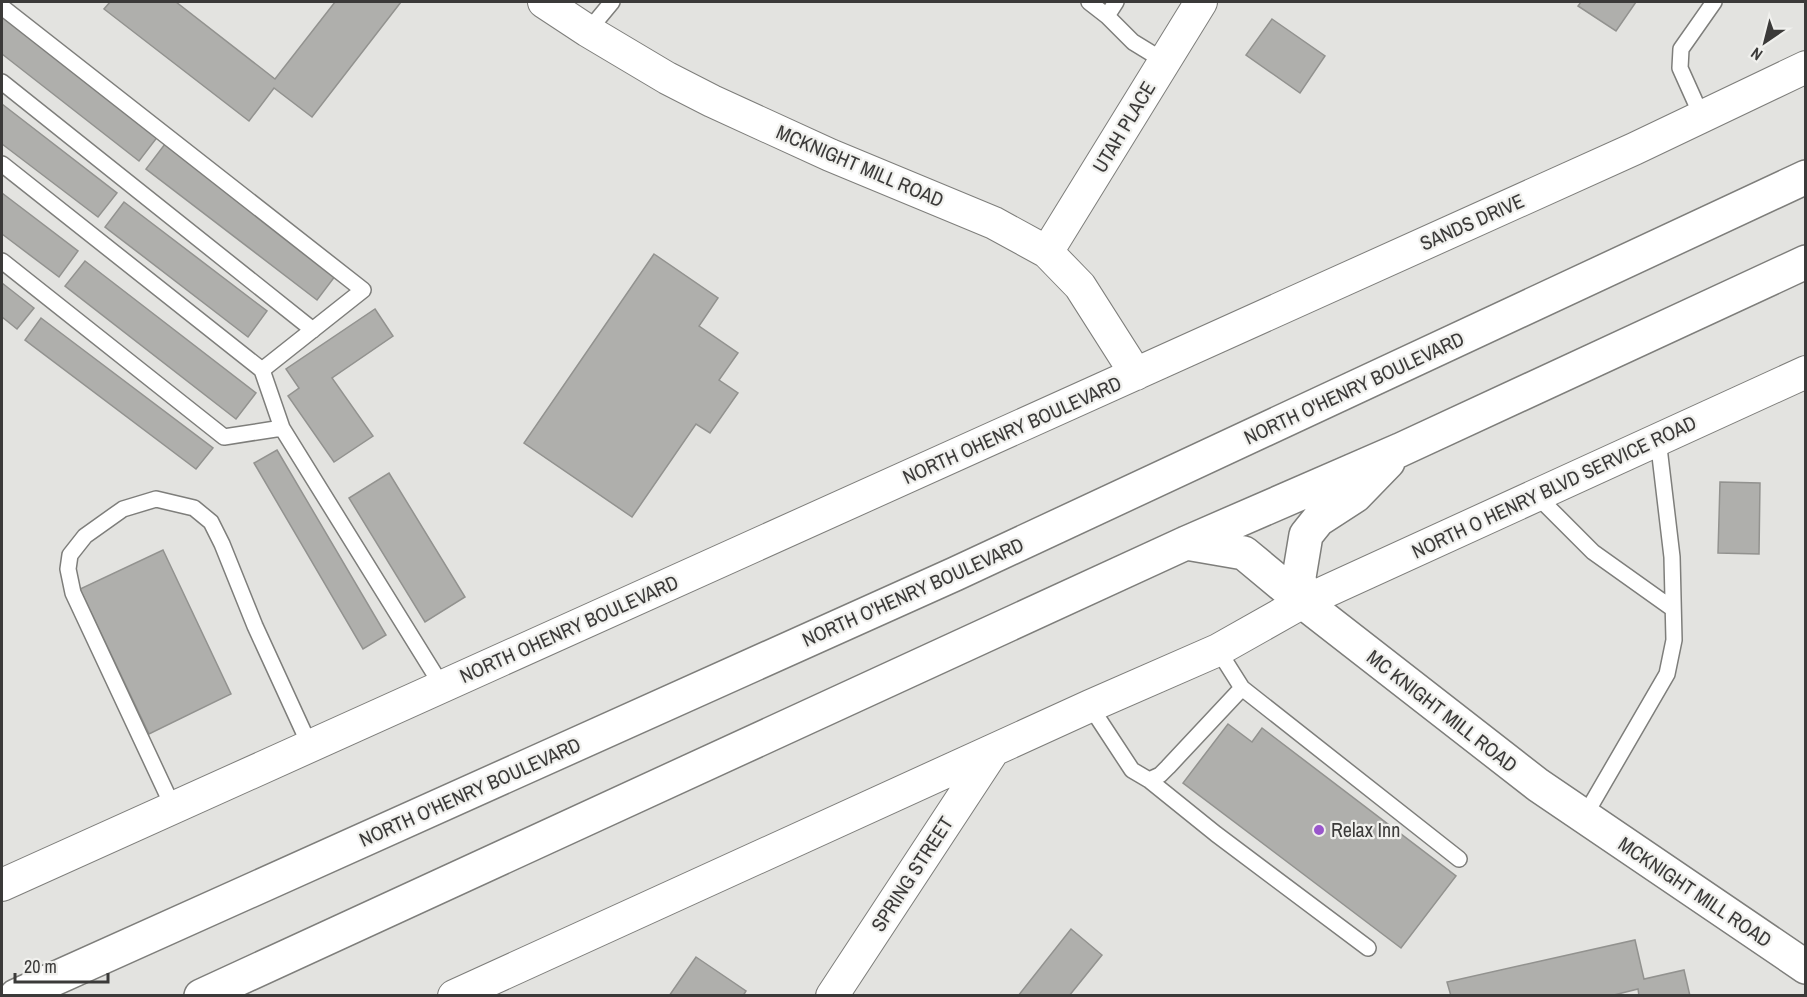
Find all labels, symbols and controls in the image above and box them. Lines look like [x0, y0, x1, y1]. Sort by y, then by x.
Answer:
north arrow [1735, 12, 1795, 72]
text: N [1746, 43, 1767, 66]
street label: UTAH PLACE [1086, 76, 1161, 177]
street label: MCKNIGHT MILL ROAD [772, 118, 948, 213]
street label: SANDS DRIVE [1416, 187, 1528, 256]
street label: NORTH O'HENRY BOULEVARD [1239, 325, 1468, 450]
street label: NORTH OHENRY BOULEVARD [898, 369, 1125, 490]
street label: NORTH O HENRY BLVD SERVICE ROAD [1407, 409, 1701, 565]
street label: NORTH O'HENRY BOULEVARD [798, 530, 1028, 653]
street label: NORTH OHENRY BOULEVARD [455, 568, 682, 689]
street label: MC KNIGHT MILL ROAD [1361, 643, 1523, 778]
street label: NORTH O'HENRY BOULEVARD [355, 730, 585, 853]
street label: SPRING STREET [864, 811, 959, 936]
place label: Relax Inn [1331, 816, 1400, 843]
marker: Relax Inn [1312, 823, 1326, 837]
street label: MCKNIGHT MILL ROAD [1613, 830, 1777, 953]
scale bar [15, 946, 108, 984]
text: 20 m [24, 954, 57, 979]

